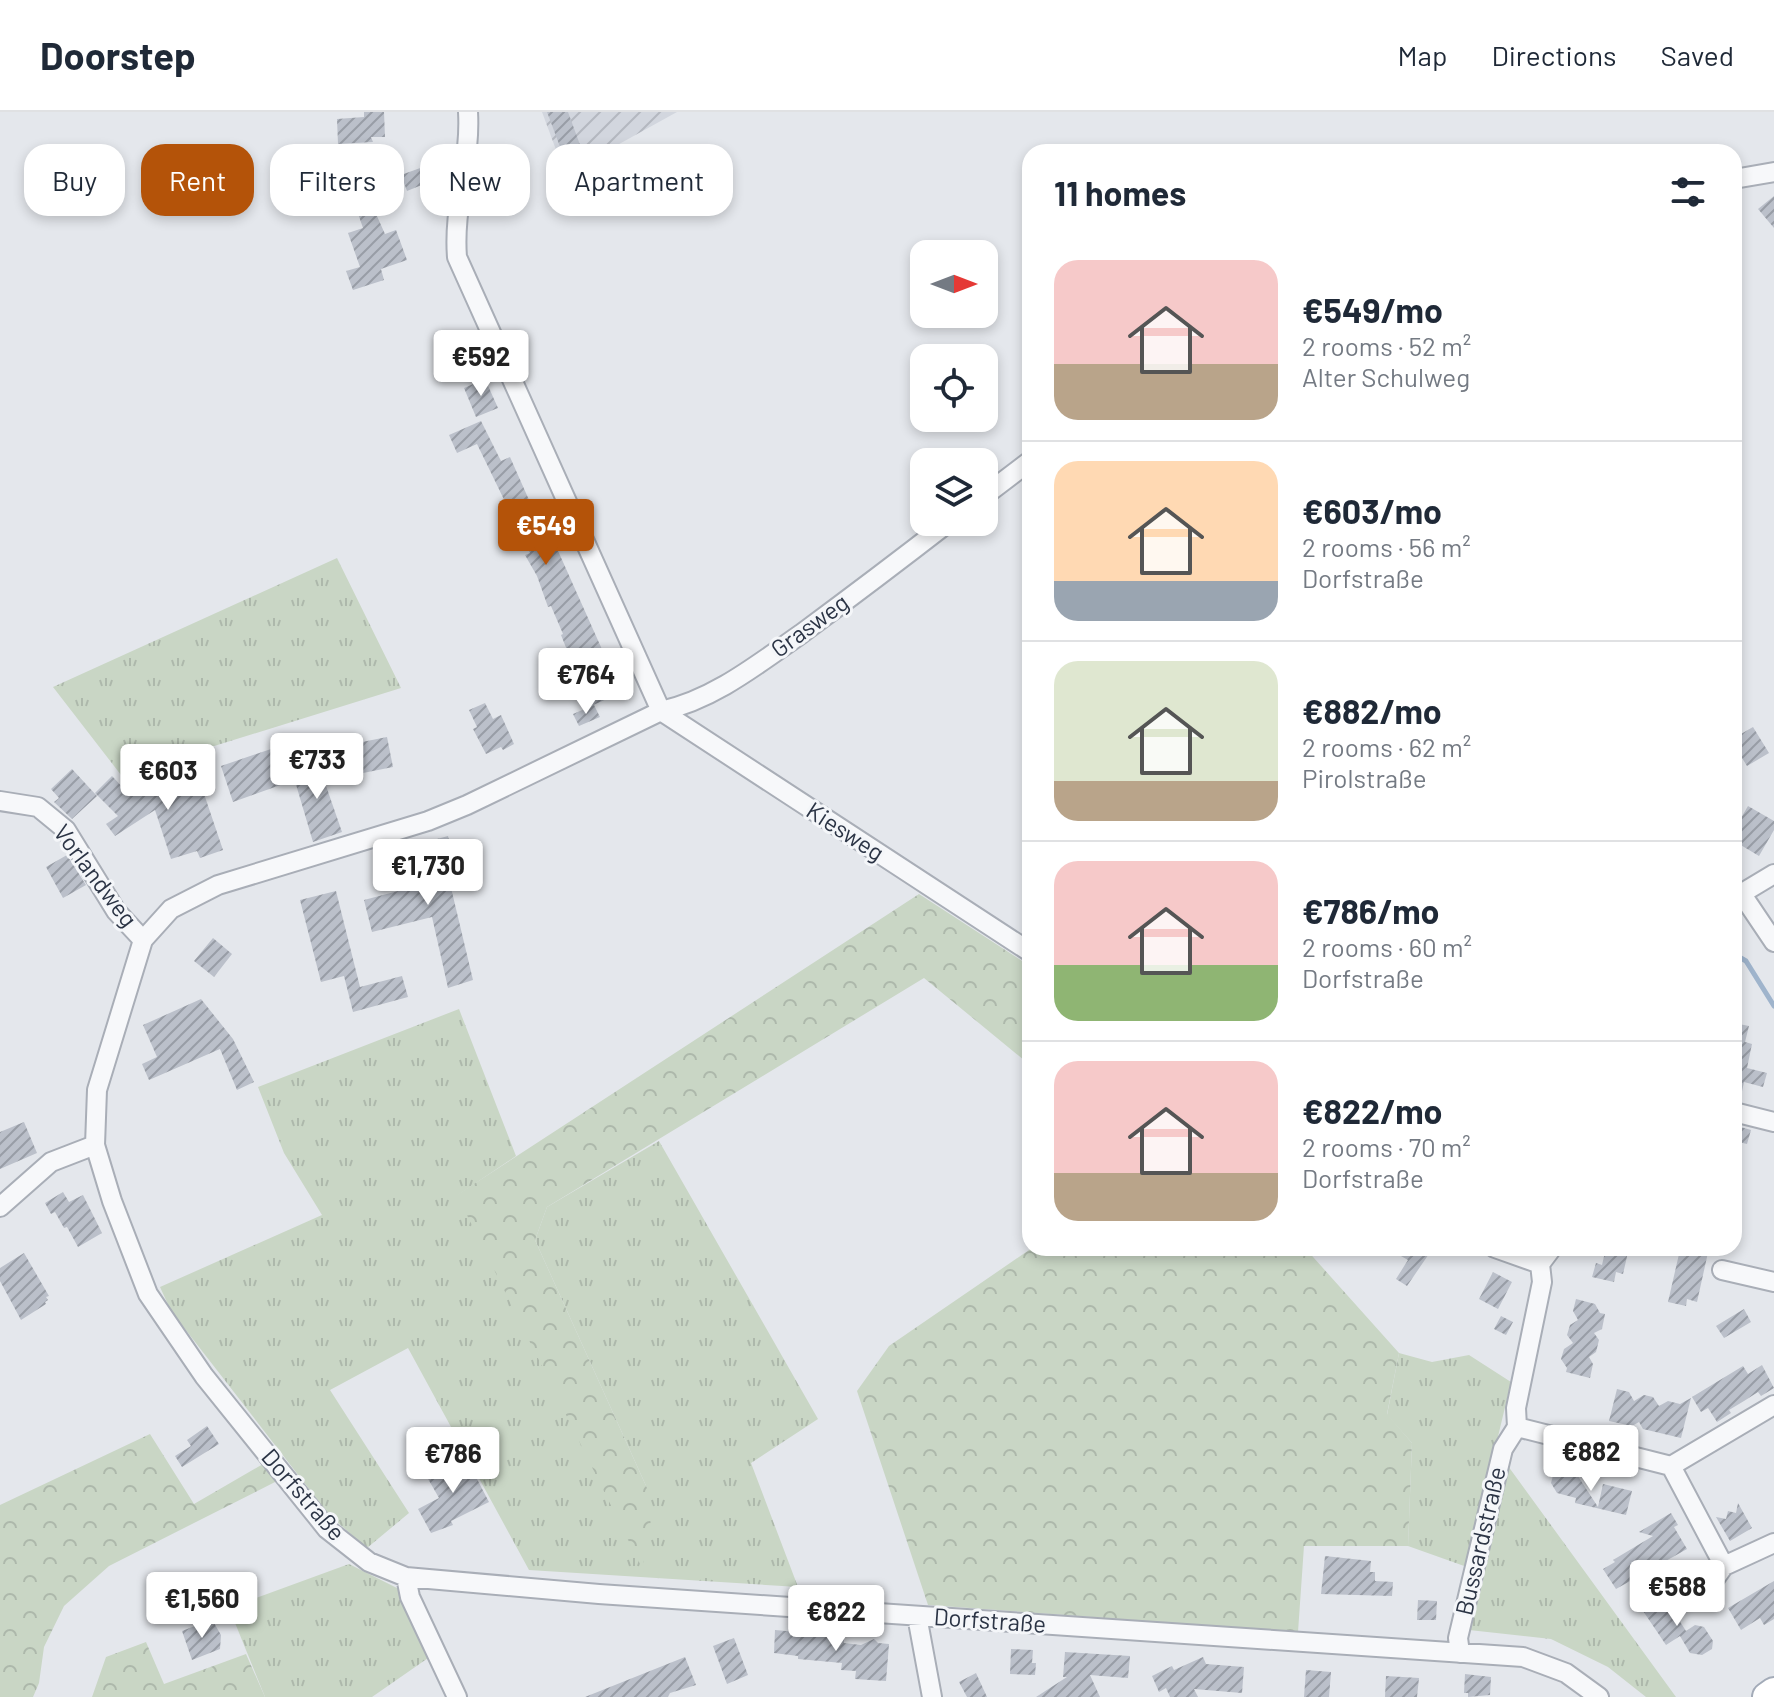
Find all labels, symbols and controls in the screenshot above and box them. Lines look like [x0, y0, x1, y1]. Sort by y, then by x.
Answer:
text: Doorstep [40, 32, 196, 78]
text: Map [1398, 38, 1447, 72]
text: Directions [1491, 38, 1617, 72]
text: Saved [1661, 38, 1734, 72]
chip: Buy [24, 144, 125, 216]
chip: Rent [141, 144, 254, 216]
chip: Filters [270, 144, 404, 216]
chip: New [420, 144, 530, 216]
chip: Apartment [546, 144, 733, 216]
icon: filters [1666, 170, 1710, 214]
text: 11 homes [1054, 172, 1186, 213]
north arrow [910, 240, 998, 328]
map controls [910, 240, 998, 536]
text: €549/mo [1302, 289, 1443, 330]
icon: home [1118, 292, 1214, 388]
pin: €592 [434, 330, 528, 398]
text: 2 rooms · 52 m² [1302, 330, 1471, 361]
text: €592 [452, 340, 510, 371]
button: locate [910, 344, 998, 432]
text: Alter Schulweg [1302, 361, 1470, 392]
button: layers [910, 448, 998, 536]
text: €603/mo [1302, 490, 1442, 531]
icon: home [1118, 493, 1214, 589]
pin: €549 [499, 499, 593, 567]
text: €549 [516, 509, 576, 540]
text: 2 rooms · 56 m² [1302, 531, 1471, 562]
text: Dorfstraße [1302, 562, 1424, 593]
street label: Grasweg [765, 587, 854, 663]
pin: €764 [539, 648, 633, 716]
text: €764 [556, 658, 616, 689]
text: €882/mo [1302, 690, 1442, 731]
icon: home [1118, 693, 1214, 789]
text: 2 rooms · 62 m² [1302, 731, 1471, 762]
pin: €733 [270, 733, 364, 801]
text: €733 [288, 743, 346, 774]
pin: €603 [121, 744, 215, 812]
text: €603 [138, 754, 198, 785]
text: Pirolstraße [1302, 762, 1427, 793]
street label: Kiesweg [802, 795, 890, 867]
street label: Vorlandweg [48, 818, 144, 932]
pin: €1,730 [363, 839, 493, 907]
text: €1,730 [391, 849, 465, 880]
text: €786/mo [1302, 890, 1439, 931]
icon: home [1118, 893, 1214, 989]
text: 2 rooms · 60 m² [1302, 931, 1472, 962]
text: Dorfstraße [1302, 962, 1424, 993]
text: €822/mo [1302, 1090, 1442, 1131]
icon: home [1118, 1093, 1214, 1189]
text: 2 rooms · 70 m² [1302, 1131, 1471, 1162]
text: Dorfstraße [1302, 1162, 1424, 1193]
pin: €882 [1544, 1425, 1638, 1493]
pin: €786 [406, 1427, 500, 1495]
text: €882 [1561, 1435, 1621, 1466]
text: €786 [424, 1437, 482, 1468]
street label: Dorfstraße [256, 1442, 352, 1546]
street label: Bussardstraße [1448, 1464, 1511, 1618]
pin: €588 [1630, 1560, 1724, 1628]
text: €588 [1648, 1570, 1706, 1601]
pin: €1,560 [137, 1572, 267, 1640]
text: €1,560 [164, 1582, 240, 1613]
pin: €822 [789, 1585, 883, 1653]
text: €822 [806, 1595, 866, 1626]
street label: Dorfstraße [933, 1601, 1047, 1638]

